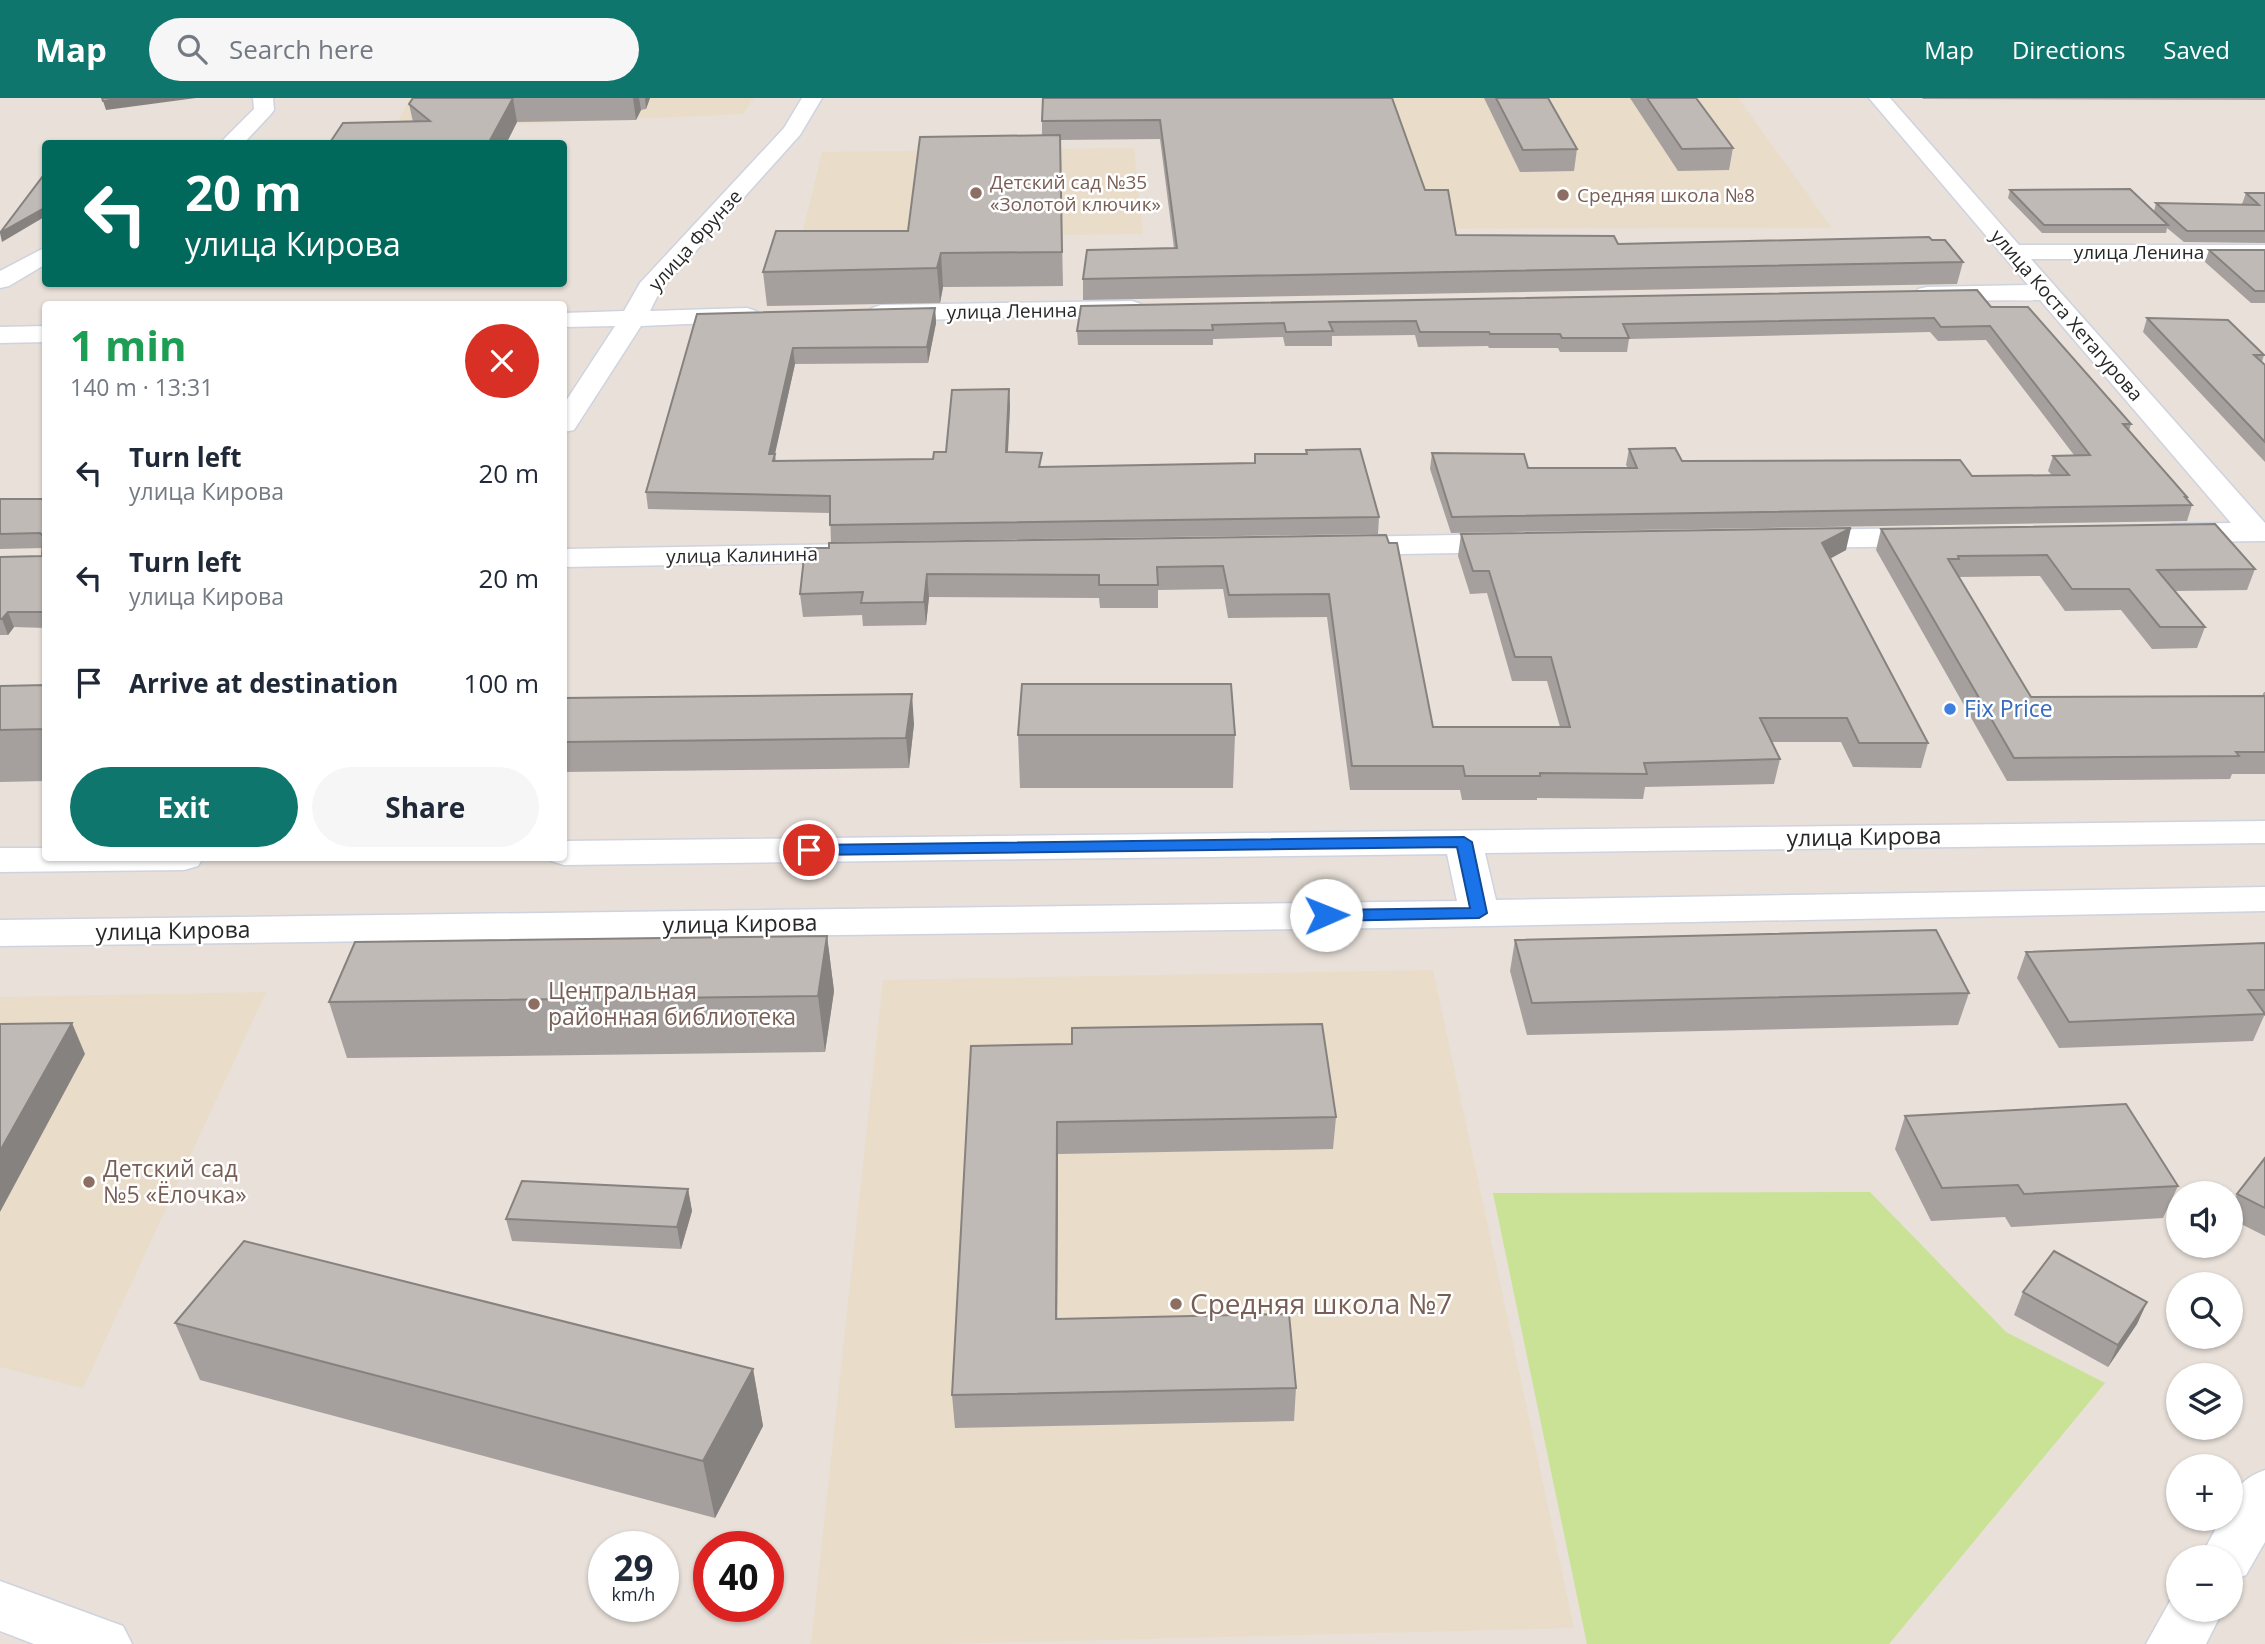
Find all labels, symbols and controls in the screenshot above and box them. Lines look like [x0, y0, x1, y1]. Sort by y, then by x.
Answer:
search box [149, 18, 639, 81]
text: Map [35, 27, 107, 72]
icon: search [173, 30, 211, 68]
text: Search here [229, 31, 374, 67]
text: Map [1924, 33, 1974, 66]
text: Directions [2012, 33, 2125, 66]
text: Saved [2163, 33, 2230, 66]
text: 20 m [185, 159, 302, 225]
icon: left [70, 168, 161, 259]
place label: Детский сад №35 «Золотой ключик» [990, 169, 1161, 217]
place label: Средняя школа №8 [1577, 182, 1755, 208]
street label: улица Фрунзе [643, 184, 747, 296]
marker: Детский сад №35 «Золотой ключик» [968, 185, 984, 201]
marker: Средняя школа №8 [1555, 187, 1571, 203]
text: улица Кирова [185, 222, 401, 265]
street label: улица Коста Хетагурова [1985, 224, 2149, 406]
street label: улица Ленина [2074, 239, 2204, 265]
street label: улица Ленина [946, 297, 1078, 325]
text: 1 min [70, 316, 187, 373]
button: close [465, 324, 539, 398]
text: 140 m · 13:31 [70, 371, 213, 403]
text: Turn left [129, 439, 241, 475]
icon: left [70, 454, 108, 492]
text: 20 m [478, 455, 539, 491]
text: улица Кирова [129, 475, 284, 507]
street label: улица Калинина [666, 541, 818, 569]
text: Turn left [129, 544, 241, 580]
icon: left [70, 559, 108, 597]
text: 20 m [478, 560, 539, 596]
text: улица Кирова [129, 580, 284, 612]
icon: arrive [70, 664, 108, 702]
text: Arrive at destination [129, 665, 398, 701]
text: 100 m [464, 665, 539, 701]
place label: Fix Price [1964, 692, 2053, 724]
marker: Fix Price [1942, 701, 1958, 717]
button: Exit [70, 767, 298, 847]
button: Share [312, 767, 539, 847]
street label: улица Кирова [1786, 819, 1942, 853]
pin [779, 820, 839, 880]
icon: arrive [790, 831, 828, 869]
position arrow [1289, 878, 1363, 952]
street label: улица Кирова [662, 906, 818, 940]
street label: улица Кирова [95, 913, 251, 947]
place label: Центральная районная библиотека [548, 974, 796, 1032]
marker: Центральная районная библиотека [526, 996, 542, 1012]
place label: Детский сад №5 «Ёлочка» [103, 1152, 247, 1210]
marker: Детский сад №5 «Ёлочка» [81, 1174, 97, 1190]
map controls [2166, 1181, 2243, 1622]
button: sound [2166, 1181, 2243, 1258]
button: search [2166, 1272, 2243, 1349]
place label: Средняя школа №7 [1190, 1284, 1452, 1322]
marker: Средняя школа №7 [1168, 1296, 1184, 1312]
button: layers [2166, 1363, 2243, 1440]
button: + [2166, 1454, 2243, 1531]
speed limit sign: 40 [693, 1531, 784, 1622]
text: 29 [613, 1544, 654, 1591]
button: − [2166, 1545, 2243, 1622]
text: km/h [612, 1582, 655, 1606]

